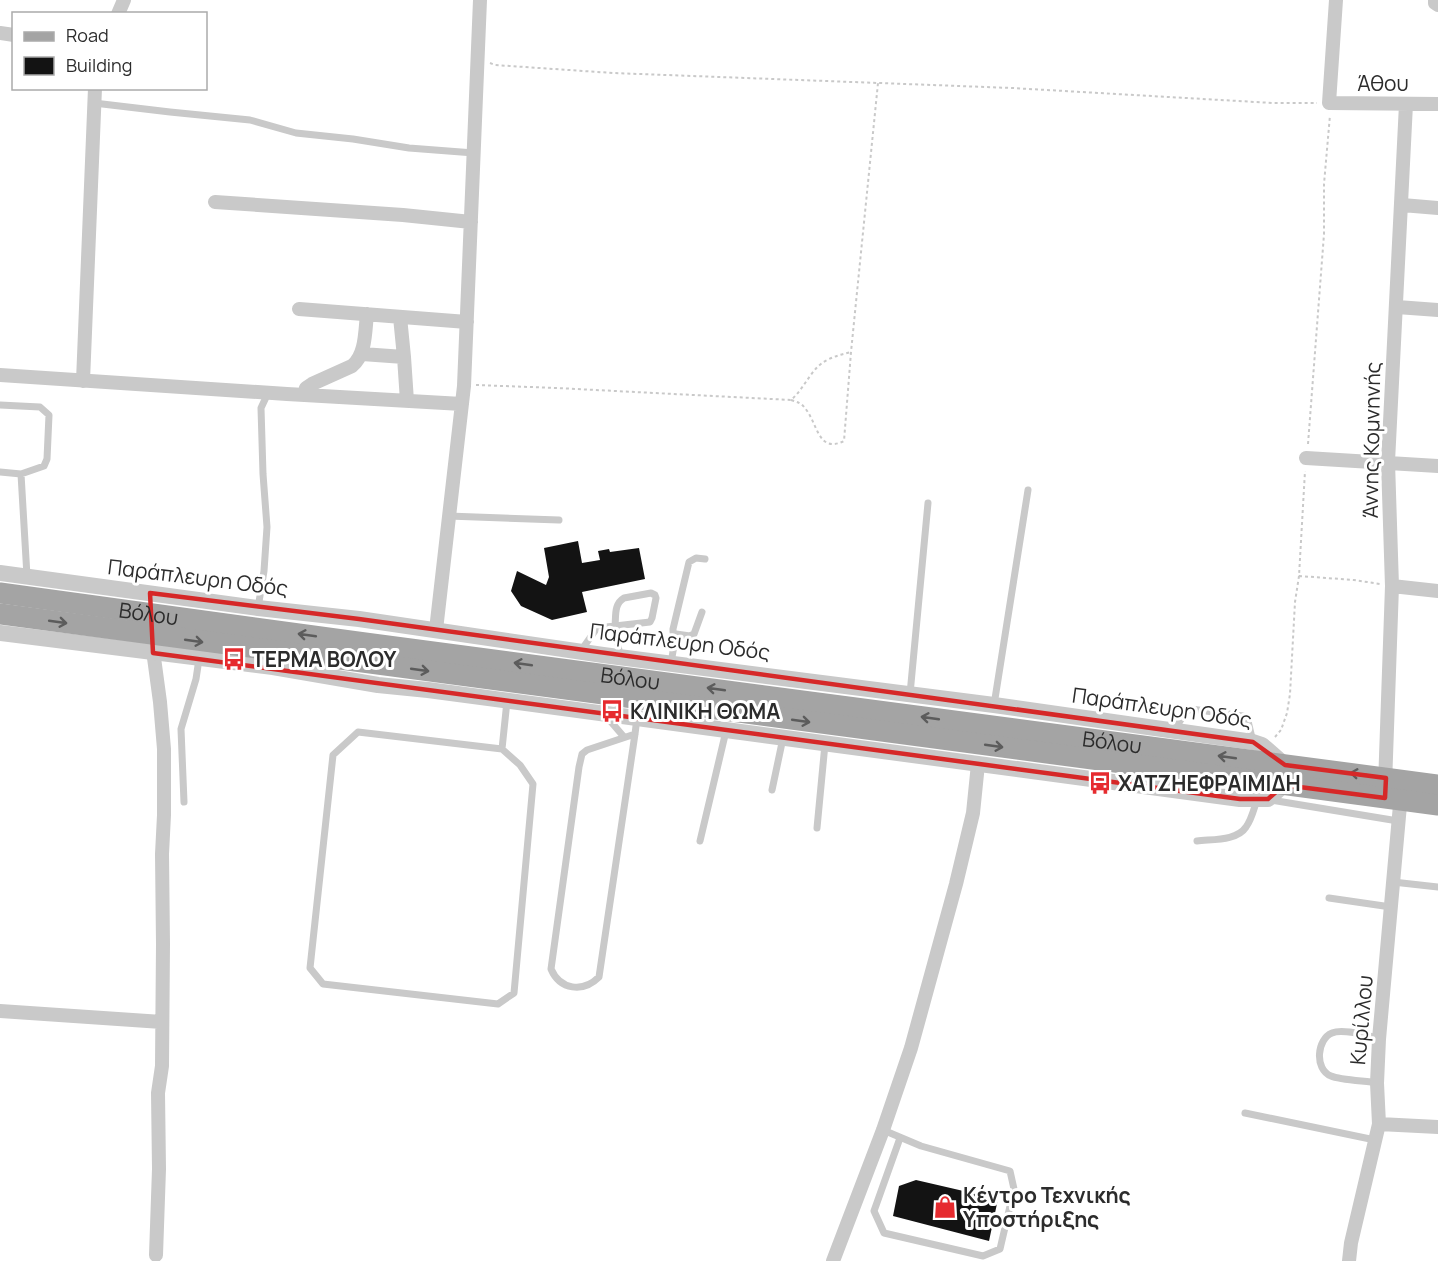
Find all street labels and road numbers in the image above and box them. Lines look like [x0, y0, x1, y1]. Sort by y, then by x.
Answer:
street label: Άθου [1357, 69, 1409, 97]
street label: Άννης Κομνηνής [1356, 361, 1386, 519]
street label: Παράπλευρη Οδός [106, 552, 290, 602]
street label: Βόλου [117, 595, 180, 631]
street label: Παράπλευρη Οδός [588, 616, 772, 666]
street label: Βόλου [599, 660, 662, 696]
street label: Παράπλευρη Οδός [1070, 681, 1254, 733]
street label: Βόλου [1081, 724, 1143, 760]
street label: Κυρίλλου [1343, 974, 1379, 1066]

